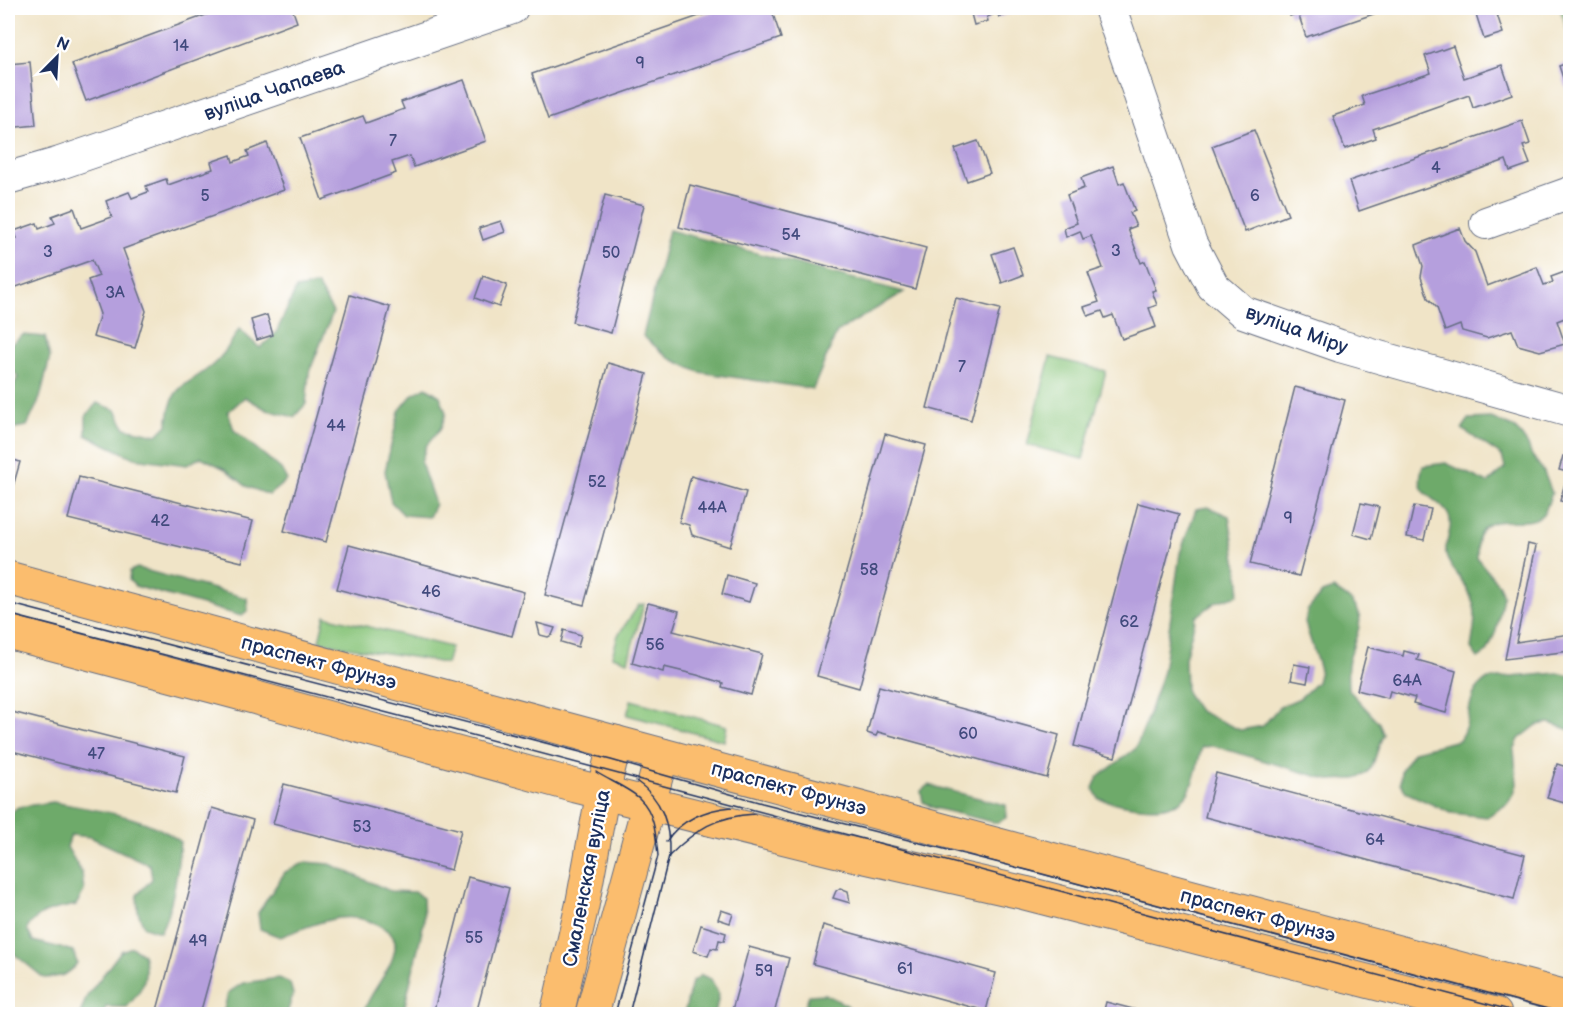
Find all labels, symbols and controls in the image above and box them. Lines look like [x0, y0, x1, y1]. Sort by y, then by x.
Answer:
north arrow [27, 27, 87, 87]
text: N [53, 34, 72, 56]
house number: 14 [173, 37, 189, 56]
house number: 9 [635, 54, 645, 73]
street label: вуліца Чапаева [201, 56, 348, 126]
house number: 7 [389, 132, 397, 151]
house number: 4 [1431, 159, 1441, 178]
house number: 5 [200, 187, 210, 206]
house number: 6 [1250, 187, 1260, 206]
house number: 54 [782, 226, 801, 245]
house number: 3 [1111, 242, 1121, 261]
house number: 3 [43, 243, 53, 262]
house number: 50 [602, 244, 620, 263]
house number: 3А [105, 284, 125, 303]
street label: вуліца Міру [1242, 300, 1351, 360]
house number: 7 [958, 358, 966, 377]
house number: 44 [326, 417, 346, 436]
house number: 52 [588, 473, 607, 492]
house number: 44А [697, 499, 727, 518]
house number: 9 [1283, 509, 1293, 528]
house number: 42 [150, 512, 170, 531]
house number: 58 [860, 561, 878, 580]
house number: 46 [421, 583, 441, 602]
house number: 62 [1119, 613, 1139, 632]
street label: праспект Фрунзэ [238, 631, 399, 695]
house number: 56 [646, 636, 665, 655]
house number: 64А [1392, 672, 1422, 691]
house number: 60 [958, 725, 978, 744]
house number: 47 [87, 745, 105, 764]
street label: праспект Фрунзэ [708, 757, 869, 821]
street label: Смаленская вуліца [558, 787, 616, 969]
house number: 53 [352, 818, 372, 837]
house number: 64 [1365, 831, 1385, 850]
street label: праспект Фрунзэ [1177, 884, 1338, 948]
house number: 55 [465, 929, 483, 948]
house number: 49 [188, 932, 208, 951]
house number: 61 [897, 960, 913, 979]
house number: 59 [755, 962, 773, 981]

